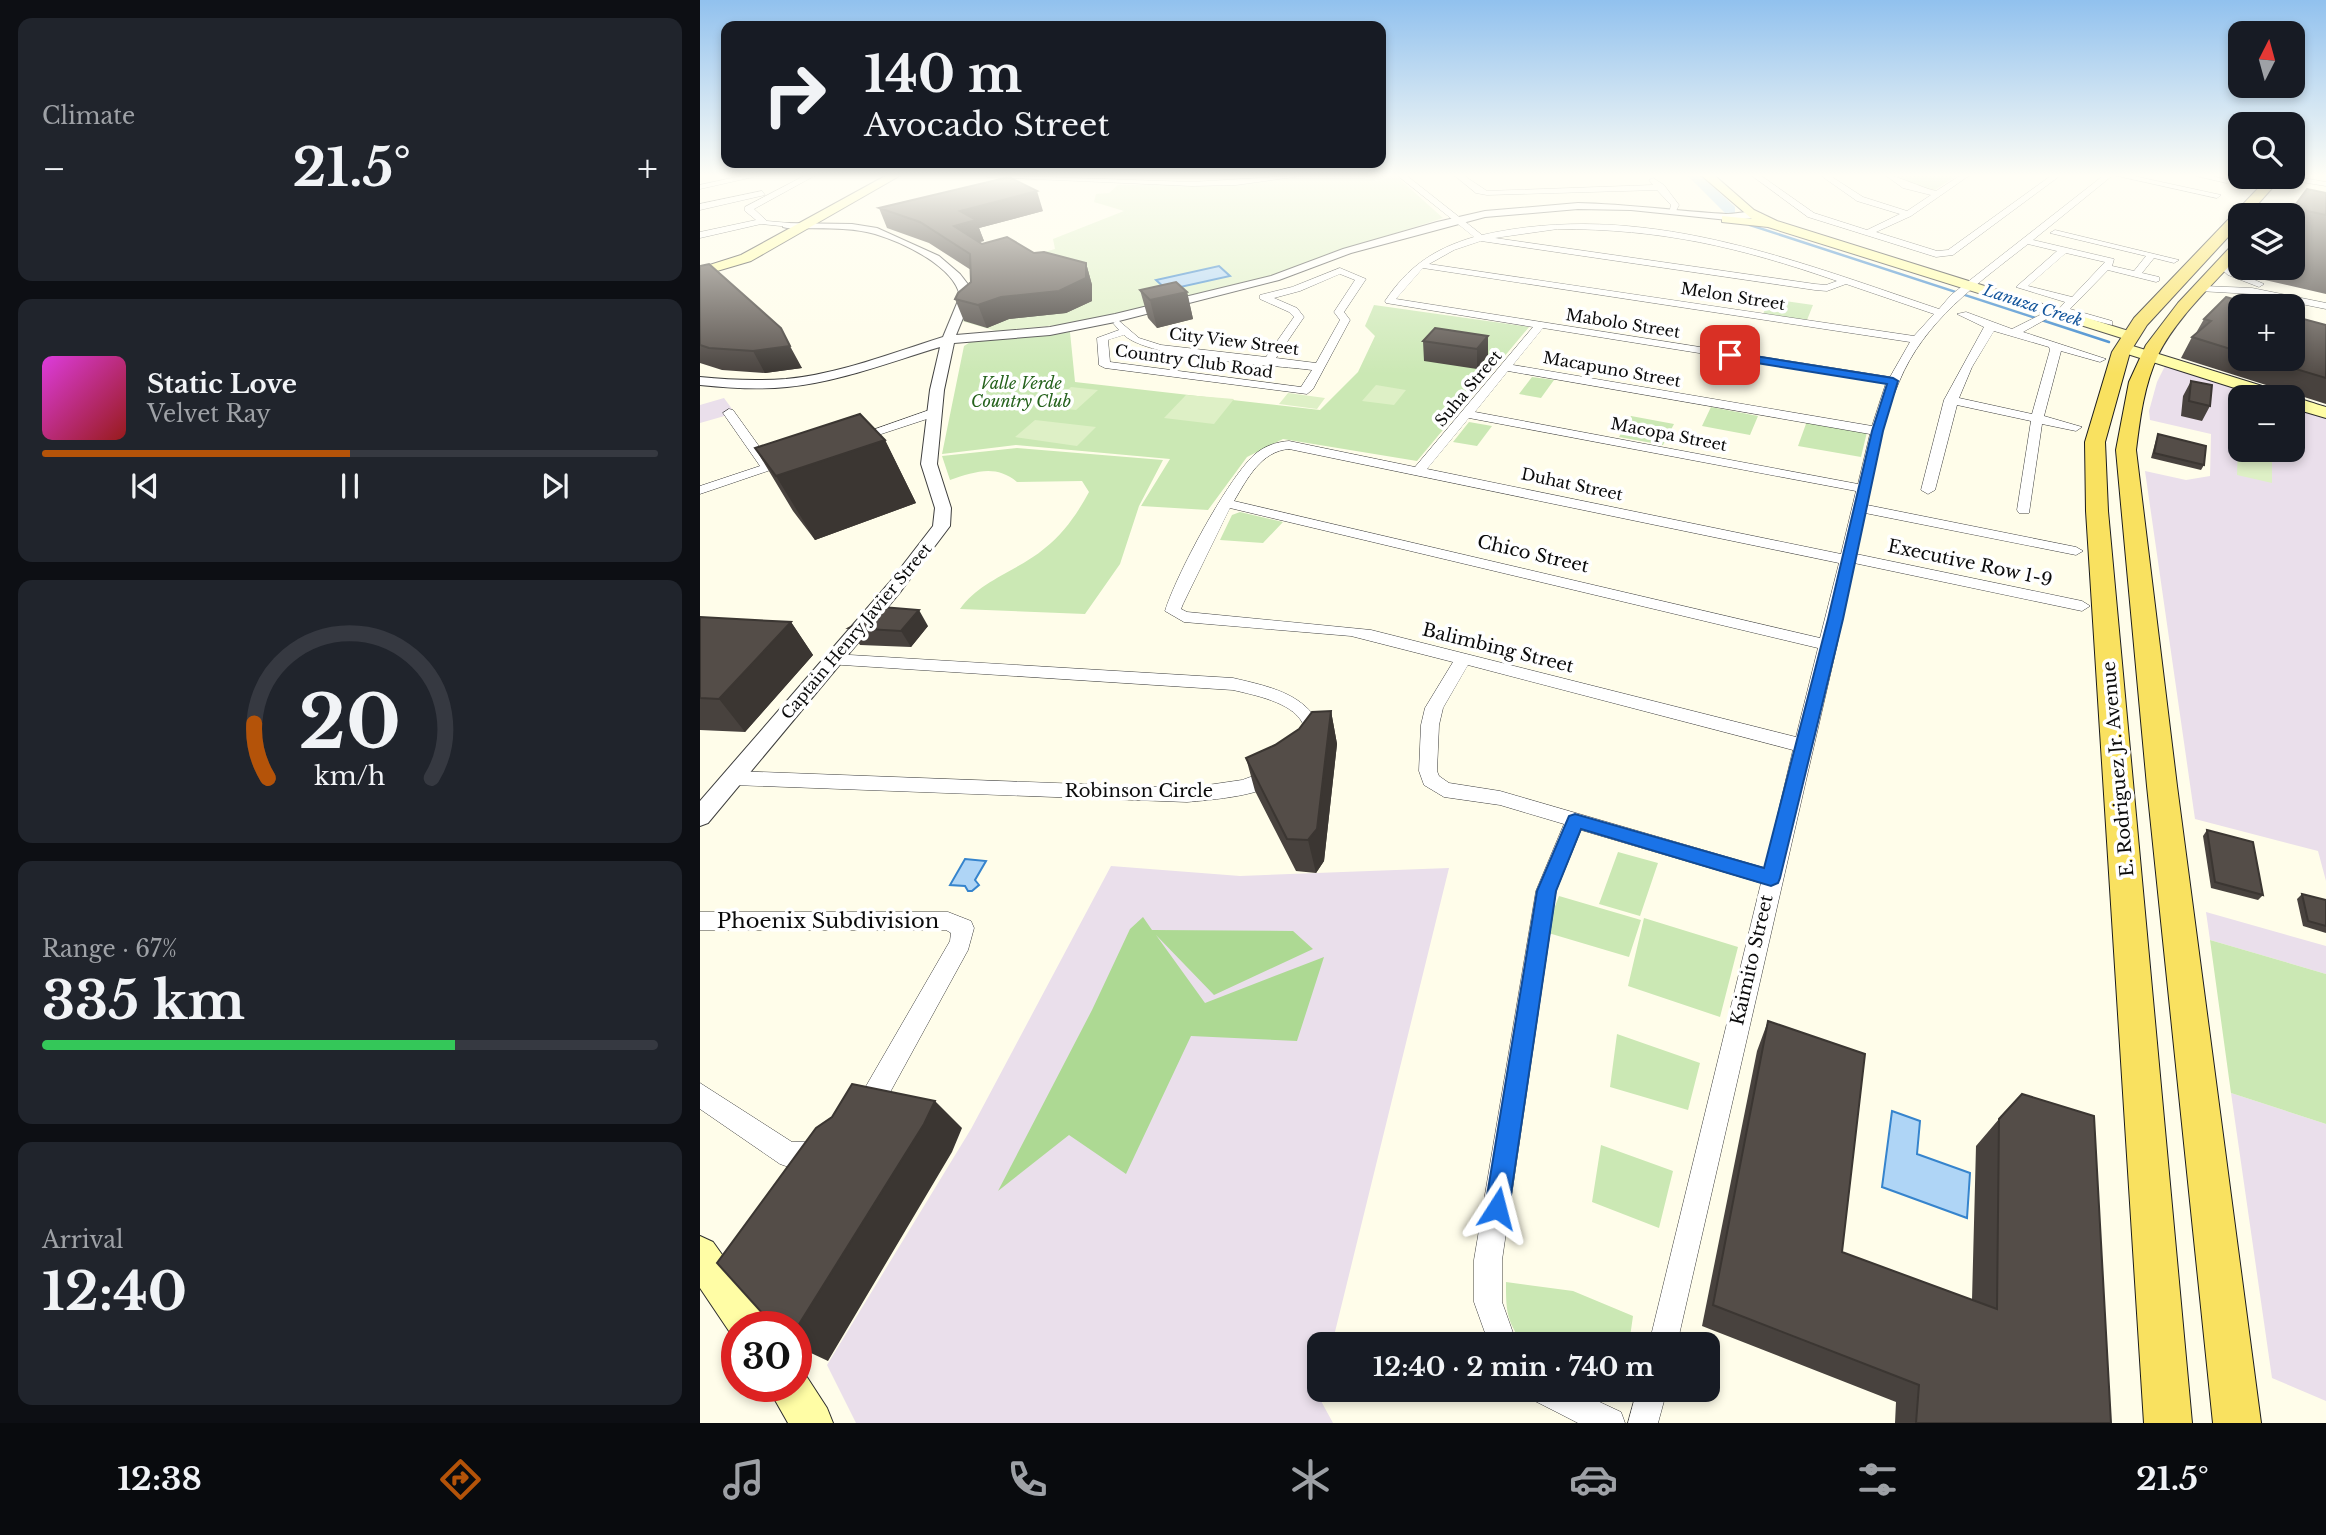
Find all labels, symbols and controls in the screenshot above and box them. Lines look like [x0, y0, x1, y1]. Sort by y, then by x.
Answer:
north arrow [2228, 21, 2305, 98]
map controls [2228, 21, 2305, 462]
text: 140 m [864, 44, 1022, 105]
icon: right [749, 49, 840, 140]
text: Climate [42, 102, 135, 130]
text: Avocado Street [864, 105, 1109, 145]
button: search [2228, 112, 2305, 189]
text: 21.5° [292, 136, 411, 200]
text: − [42, 145, 66, 192]
text: + [637, 145, 658, 192]
button: layers [2228, 203, 2305, 280]
street label: Melon Street [1679, 278, 1787, 314]
water label: Lanuza Creek [1980, 279, 2085, 330]
button: + [2228, 294, 2305, 371]
street label: Mabolo Street [1564, 304, 1682, 342]
street label: City View Street [1168, 323, 1300, 359]
pin [1700, 325, 1760, 385]
icon: arrive [1711, 336, 1749, 374]
street label: Country Club Road [1114, 340, 1275, 382]
street label: Suha Street [1430, 346, 1506, 430]
street label: Macapuno Street [1542, 347, 1682, 391]
text: Static Love [147, 368, 297, 400]
park label: Valle Verde Country Club [971, 373, 1071, 411]
button: − [2228, 385, 2305, 462]
text: Velvet Ray [147, 400, 271, 428]
street label: Macopa Street [1609, 413, 1729, 455]
street label: Duhat Street [1519, 463, 1625, 505]
icon: previous [126, 467, 164, 505]
icon: pause [331, 467, 369, 505]
icon: next [536, 467, 574, 505]
street label: Chico Street [1475, 530, 1591, 578]
street label: Executive Row 1-9 [1886, 535, 2054, 591]
street label: Captain Henry Javier Street [776, 539, 936, 723]
street label: Balimbing Street [1420, 619, 1576, 678]
street label: E. Rodriguez Jr. Avenue [2098, 660, 2138, 878]
text: 20 [299, 677, 401, 768]
text: km/h [315, 760, 385, 791]
street label: Robinson Circle [1065, 780, 1213, 802]
street label: Kaimito Street [1726, 892, 1778, 1028]
street label: Phoenix Subdivision [717, 908, 939, 934]
text: Range · 67% [42, 935, 177, 963]
text: 335 km [42, 969, 245, 1033]
position arrow [1460, 1171, 1534, 1245]
text: Arrival [42, 1226, 123, 1254]
text: 12:40 [42, 1260, 187, 1324]
speed limit sign: 30 [721, 1311, 812, 1402]
text: 12:40 · 2 min · 740 m [1373, 1351, 1654, 1383]
icon: directions [436, 1455, 485, 1504]
icon: music [719, 1455, 768, 1504]
icon: phone [1003, 1455, 1052, 1504]
icon: climate [1286, 1455, 1335, 1504]
icon: car [1569, 1455, 1618, 1504]
icon: filters [1853, 1455, 1902, 1504]
text: 12:38 [117, 1459, 202, 1499]
text: 21.5° [2136, 1459, 2209, 1499]

